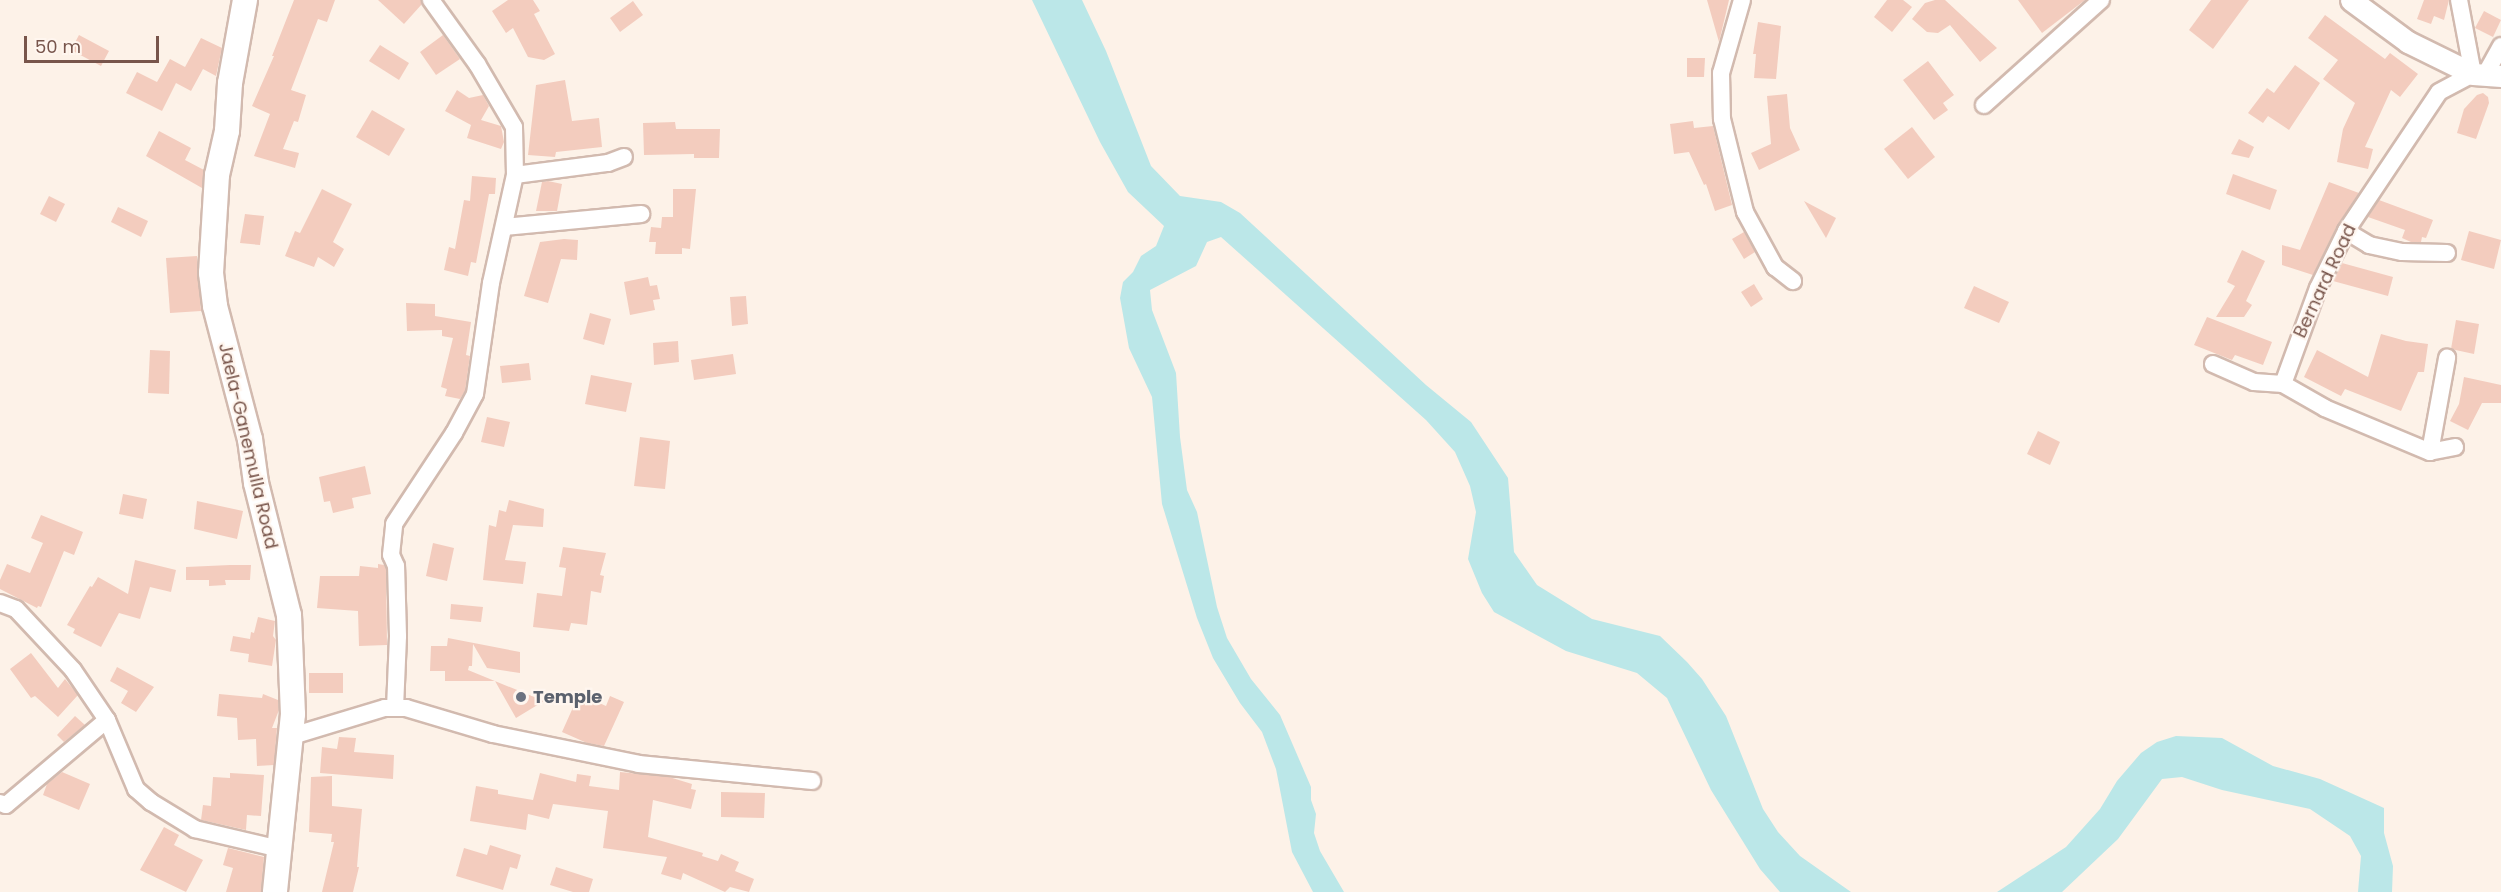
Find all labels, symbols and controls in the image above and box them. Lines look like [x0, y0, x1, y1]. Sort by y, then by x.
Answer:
scale bar [27, 24, 162, 62]
text: 50 m [35, 34, 81, 59]
street label: Bernard Road [2289, 221, 2361, 341]
street label: Jaela-Ganemulla Road [214, 341, 282, 551]
place label: Temple [533, 686, 602, 708]
marker: Temple [514, 690, 528, 704]

